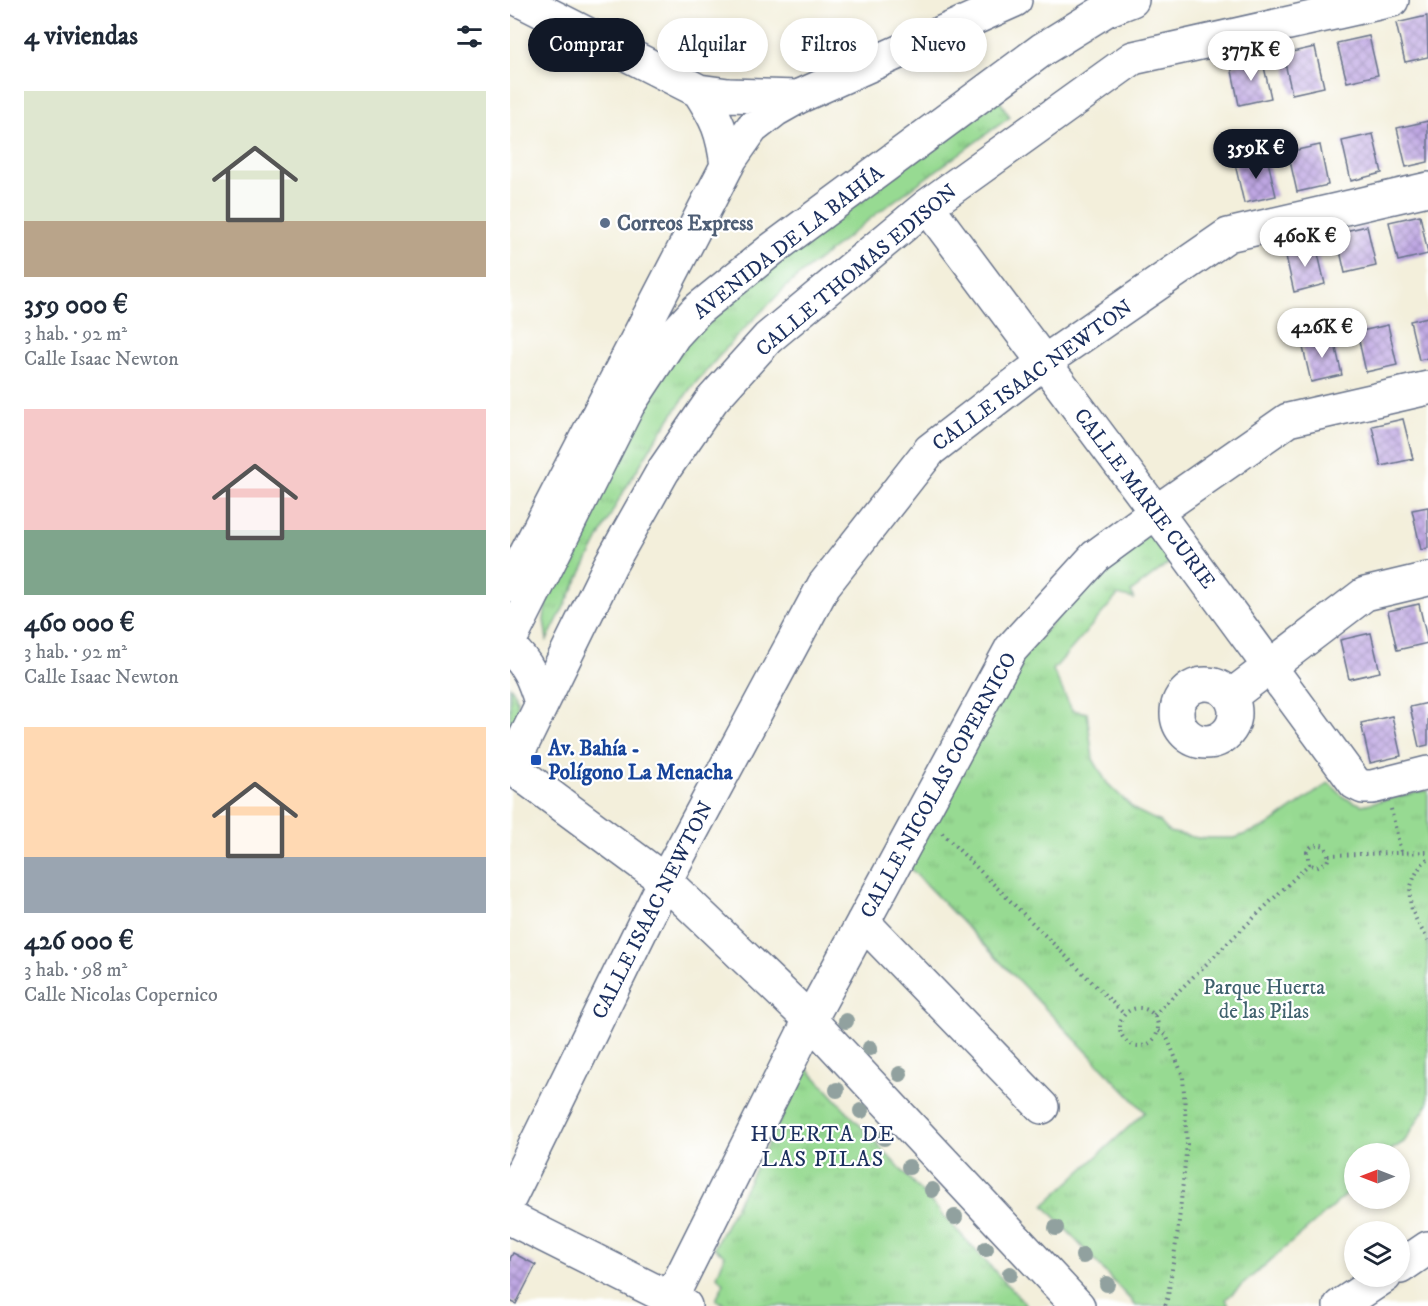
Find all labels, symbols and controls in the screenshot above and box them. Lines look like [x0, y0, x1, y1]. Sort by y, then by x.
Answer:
chip: Comprar [528, 18, 645, 72]
chip: Alquilar [657, 18, 768, 72]
chip: Filtros [780, 18, 878, 72]
chip: Nuevo [890, 18, 987, 72]
text: 4 viviendas [24, 20, 138, 53]
icon: filters [453, 20, 486, 53]
pin: 377K € [1202, 31, 1300, 82]
text: 377K € [1222, 38, 1280, 63]
pin: 359K € [1207, 129, 1305, 180]
icon: home [201, 130, 309, 238]
text: 359K € [1227, 136, 1285, 161]
street label: AVENIDA DE LA BAHÍA [687, 158, 890, 325]
street label: CALLE THOMAS EDISON [751, 179, 963, 363]
place label: Correos Express [617, 211, 753, 237]
marker: Correos Express [598, 216, 612, 230]
pin: 460K € [1256, 217, 1354, 268]
text: 460K € [1274, 224, 1336, 249]
text: 359 000 € [24, 289, 128, 322]
street label: CALLE ISAAC NEWTON [927, 294, 1138, 457]
pin: 426K € [1273, 308, 1371, 359]
text: 426K € [1291, 315, 1353, 340]
text: 3 hab. · 92 m² [24, 322, 127, 347]
text: Calle Isaac Newton [24, 347, 179, 372]
street label: CALLE MARIE CURIE [1068, 403, 1221, 594]
icon: home [201, 448, 309, 556]
text: 460 000 € [24, 607, 135, 640]
text: 3 hab. · 92 m² [24, 640, 127, 665]
street label: CALLE NICOLAS COPERNICO [855, 648, 1023, 923]
text: Calle Isaac Newton [24, 665, 179, 690]
place label: Av. Bahía - Polígono La Menacha [547, 736, 734, 786]
marker: Av. Bahía - Polígono La Menacha [529, 753, 543, 767]
icon: home [201, 766, 309, 874]
street label: CALLE ISAAC NEWTON [587, 797, 719, 1024]
text: 426 000 € [24, 925, 134, 958]
text: 3 hab. · 98 m² [24, 958, 127, 983]
park label: Parque Huerta de las Pilas [1203, 975, 1325, 1025]
text: Calle Nicolas Copernico [24, 983, 218, 1008]
district label: HUERTA DE LAS PILAS [750, 1121, 896, 1173]
north arrow [1344, 1143, 1410, 1209]
map controls [1344, 1143, 1410, 1287]
button: layers [1344, 1221, 1410, 1287]

